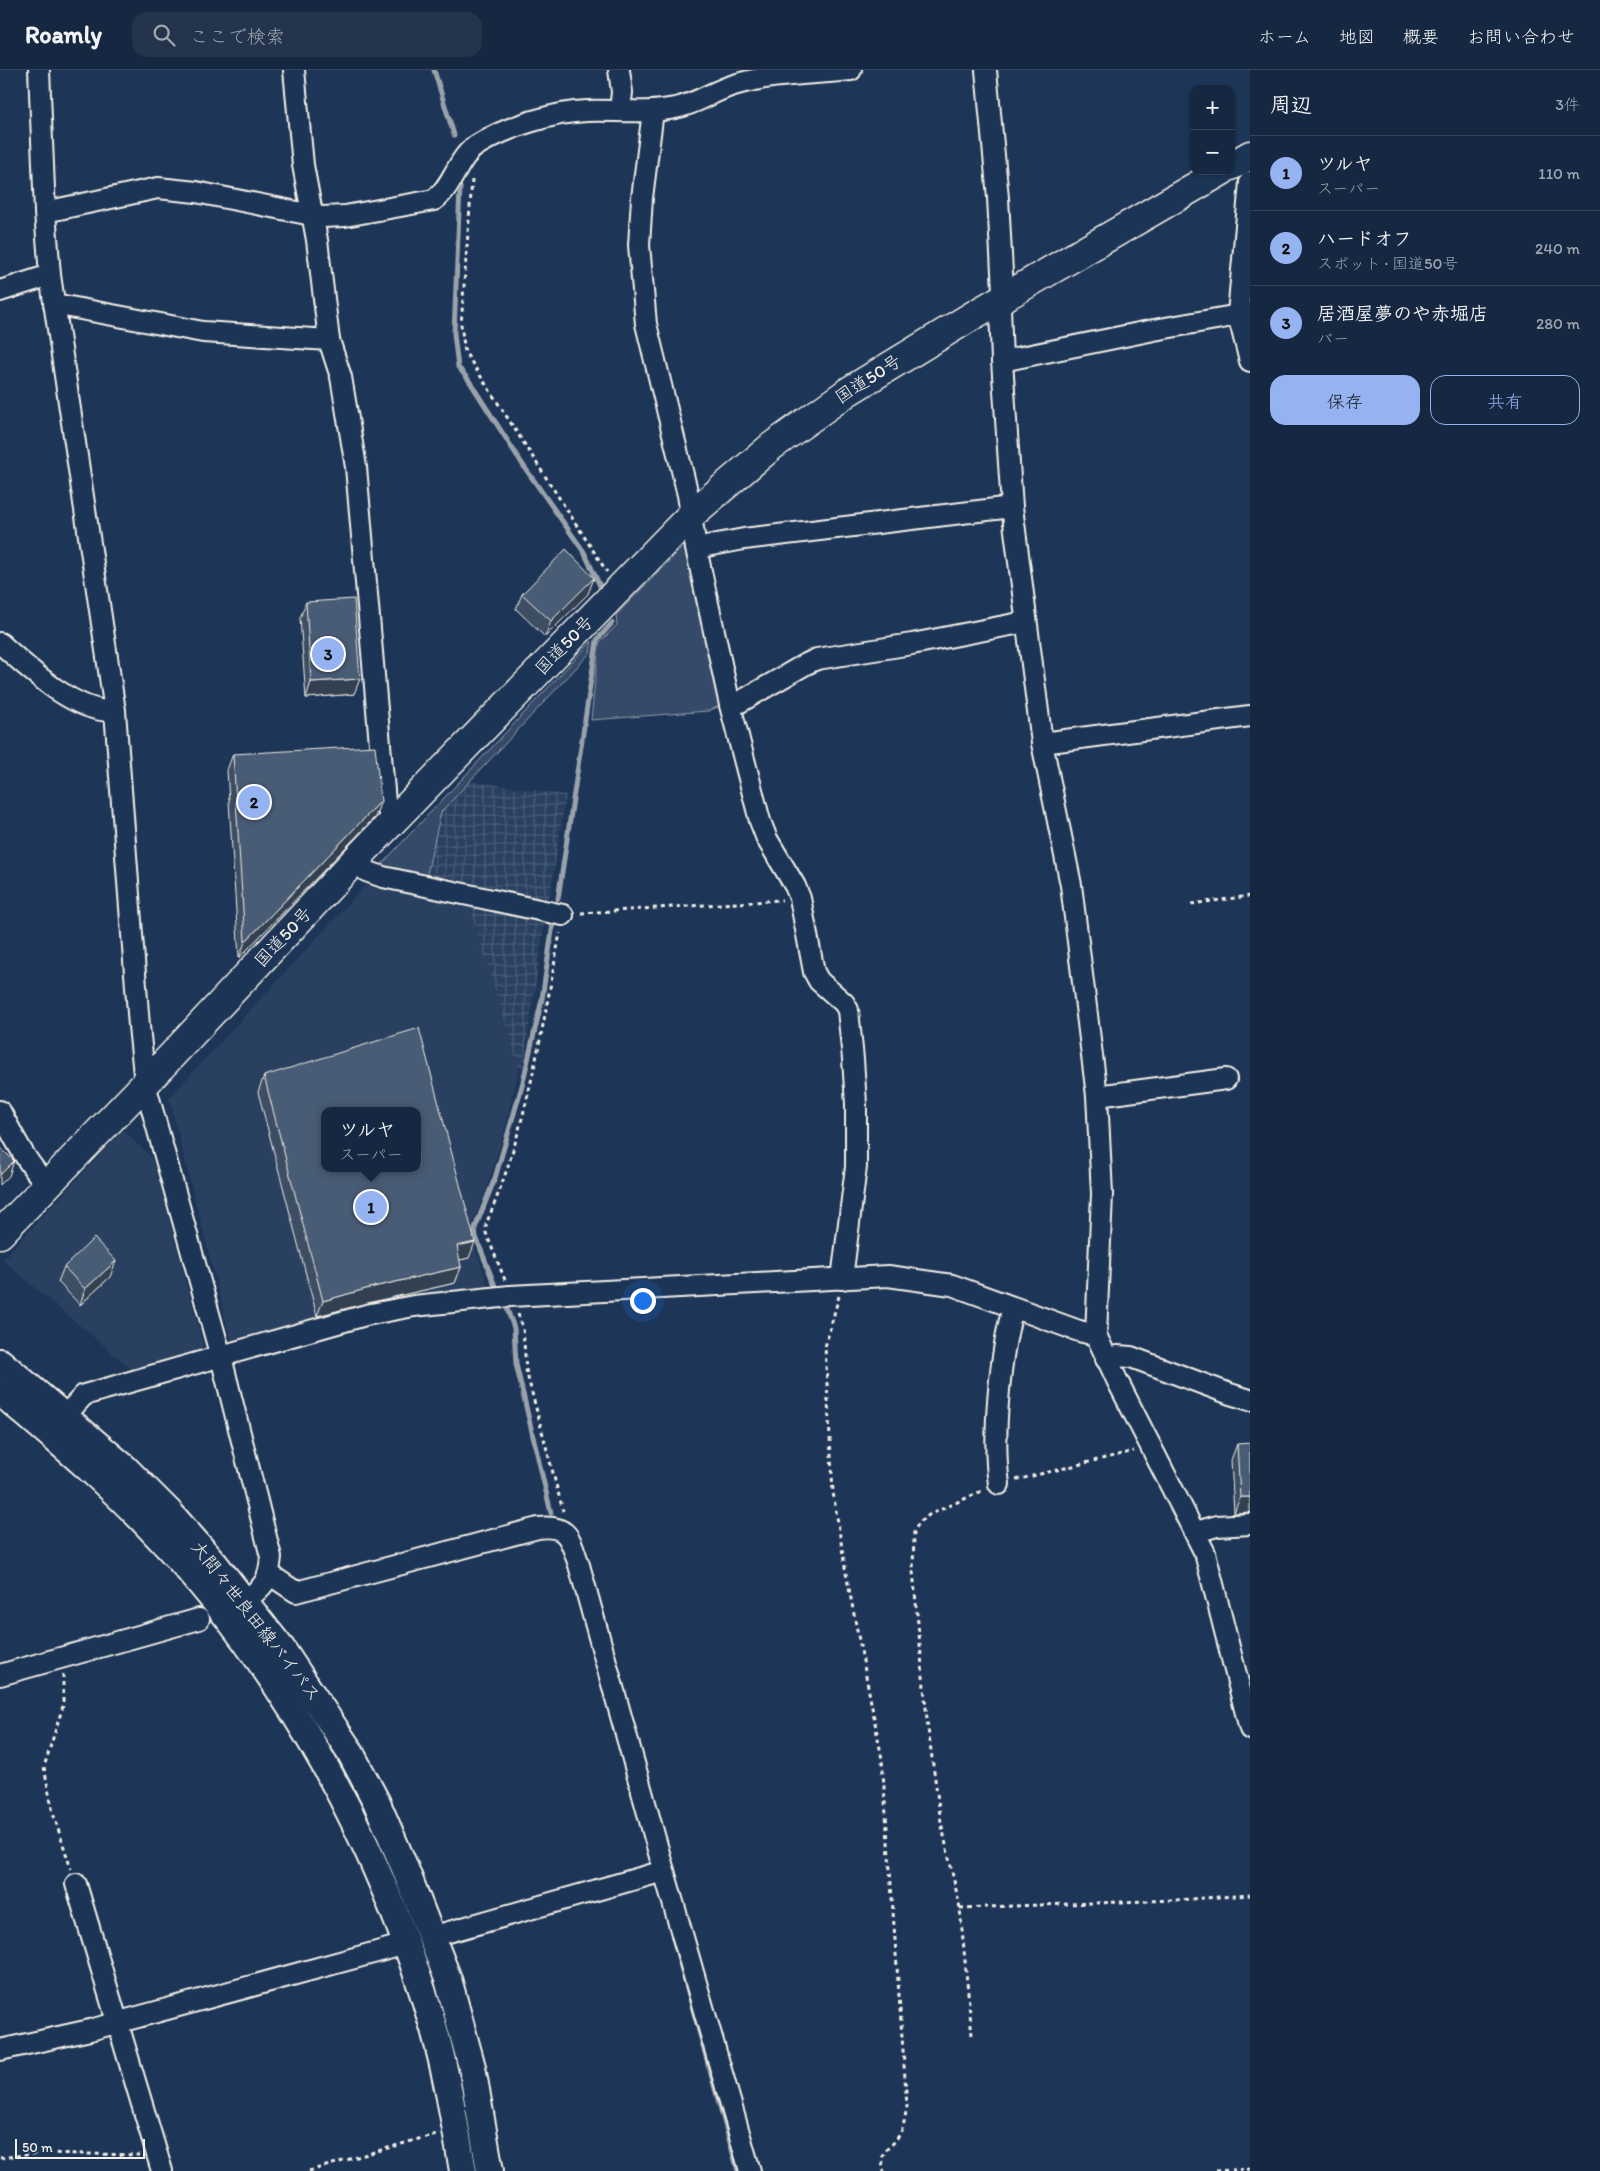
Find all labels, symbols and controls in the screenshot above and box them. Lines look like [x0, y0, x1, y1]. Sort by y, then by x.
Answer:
search box [132, 12, 482, 57]
text: Roamly [25, 20, 102, 49]
icon: search [150, 21, 178, 49]
text: ここで検索 [190, 25, 285, 48]
text: ホーム [1258, 26, 1311, 48]
text: 地図 [1339, 26, 1375, 48]
text: 概要 [1403, 26, 1439, 48]
text: お問い合わせ [1467, 26, 1575, 48]
map controls [1190, 85, 1235, 175]
button: + [1190, 85, 1235, 130]
text: 周辺 [1270, 92, 1312, 117]
text: 3件 [1555, 95, 1580, 114]
button: − [1190, 130, 1235, 175]
text: ツルヤ [1317, 152, 1373, 175]
text: 1 [1282, 164, 1290, 183]
text: 110 m [1538, 164, 1580, 183]
text: スーパー [1317, 179, 1380, 198]
text: ハードオフ [1317, 227, 1412, 250]
text: 2 [1282, 239, 1290, 258]
text: 240 m [1535, 239, 1580, 258]
text: スポット · 国道50号 [1317, 254, 1458, 273]
text: 居酒屋夢のや赤堀店 [1317, 302, 1488, 325]
text: 3 [1282, 314, 1290, 333]
text: 280 m [1536, 314, 1580, 333]
text: バー [1317, 329, 1349, 348]
street label: 国道50号 [831, 349, 905, 409]
button: 保存 [1270, 375, 1420, 425]
button: 共有 [1430, 375, 1580, 425]
street label: 国道50号 [530, 611, 598, 679]
pin: 3 [312, 635, 344, 673]
pin: 2 [238, 783, 270, 821]
street label: 国道50号 [250, 902, 316, 972]
popup [321, 1107, 421, 1172]
text: ツルヤ [339, 1118, 395, 1141]
text: スーパー [339, 1145, 403, 1164]
pin: 1 [355, 1188, 387, 1226]
your location [630, 1288, 656, 1314]
street label: 大間々世良田線バイパス [186, 1536, 326, 1706]
scale bar [15, 2136, 145, 2159]
text: 50 m [22, 2139, 53, 2156]

